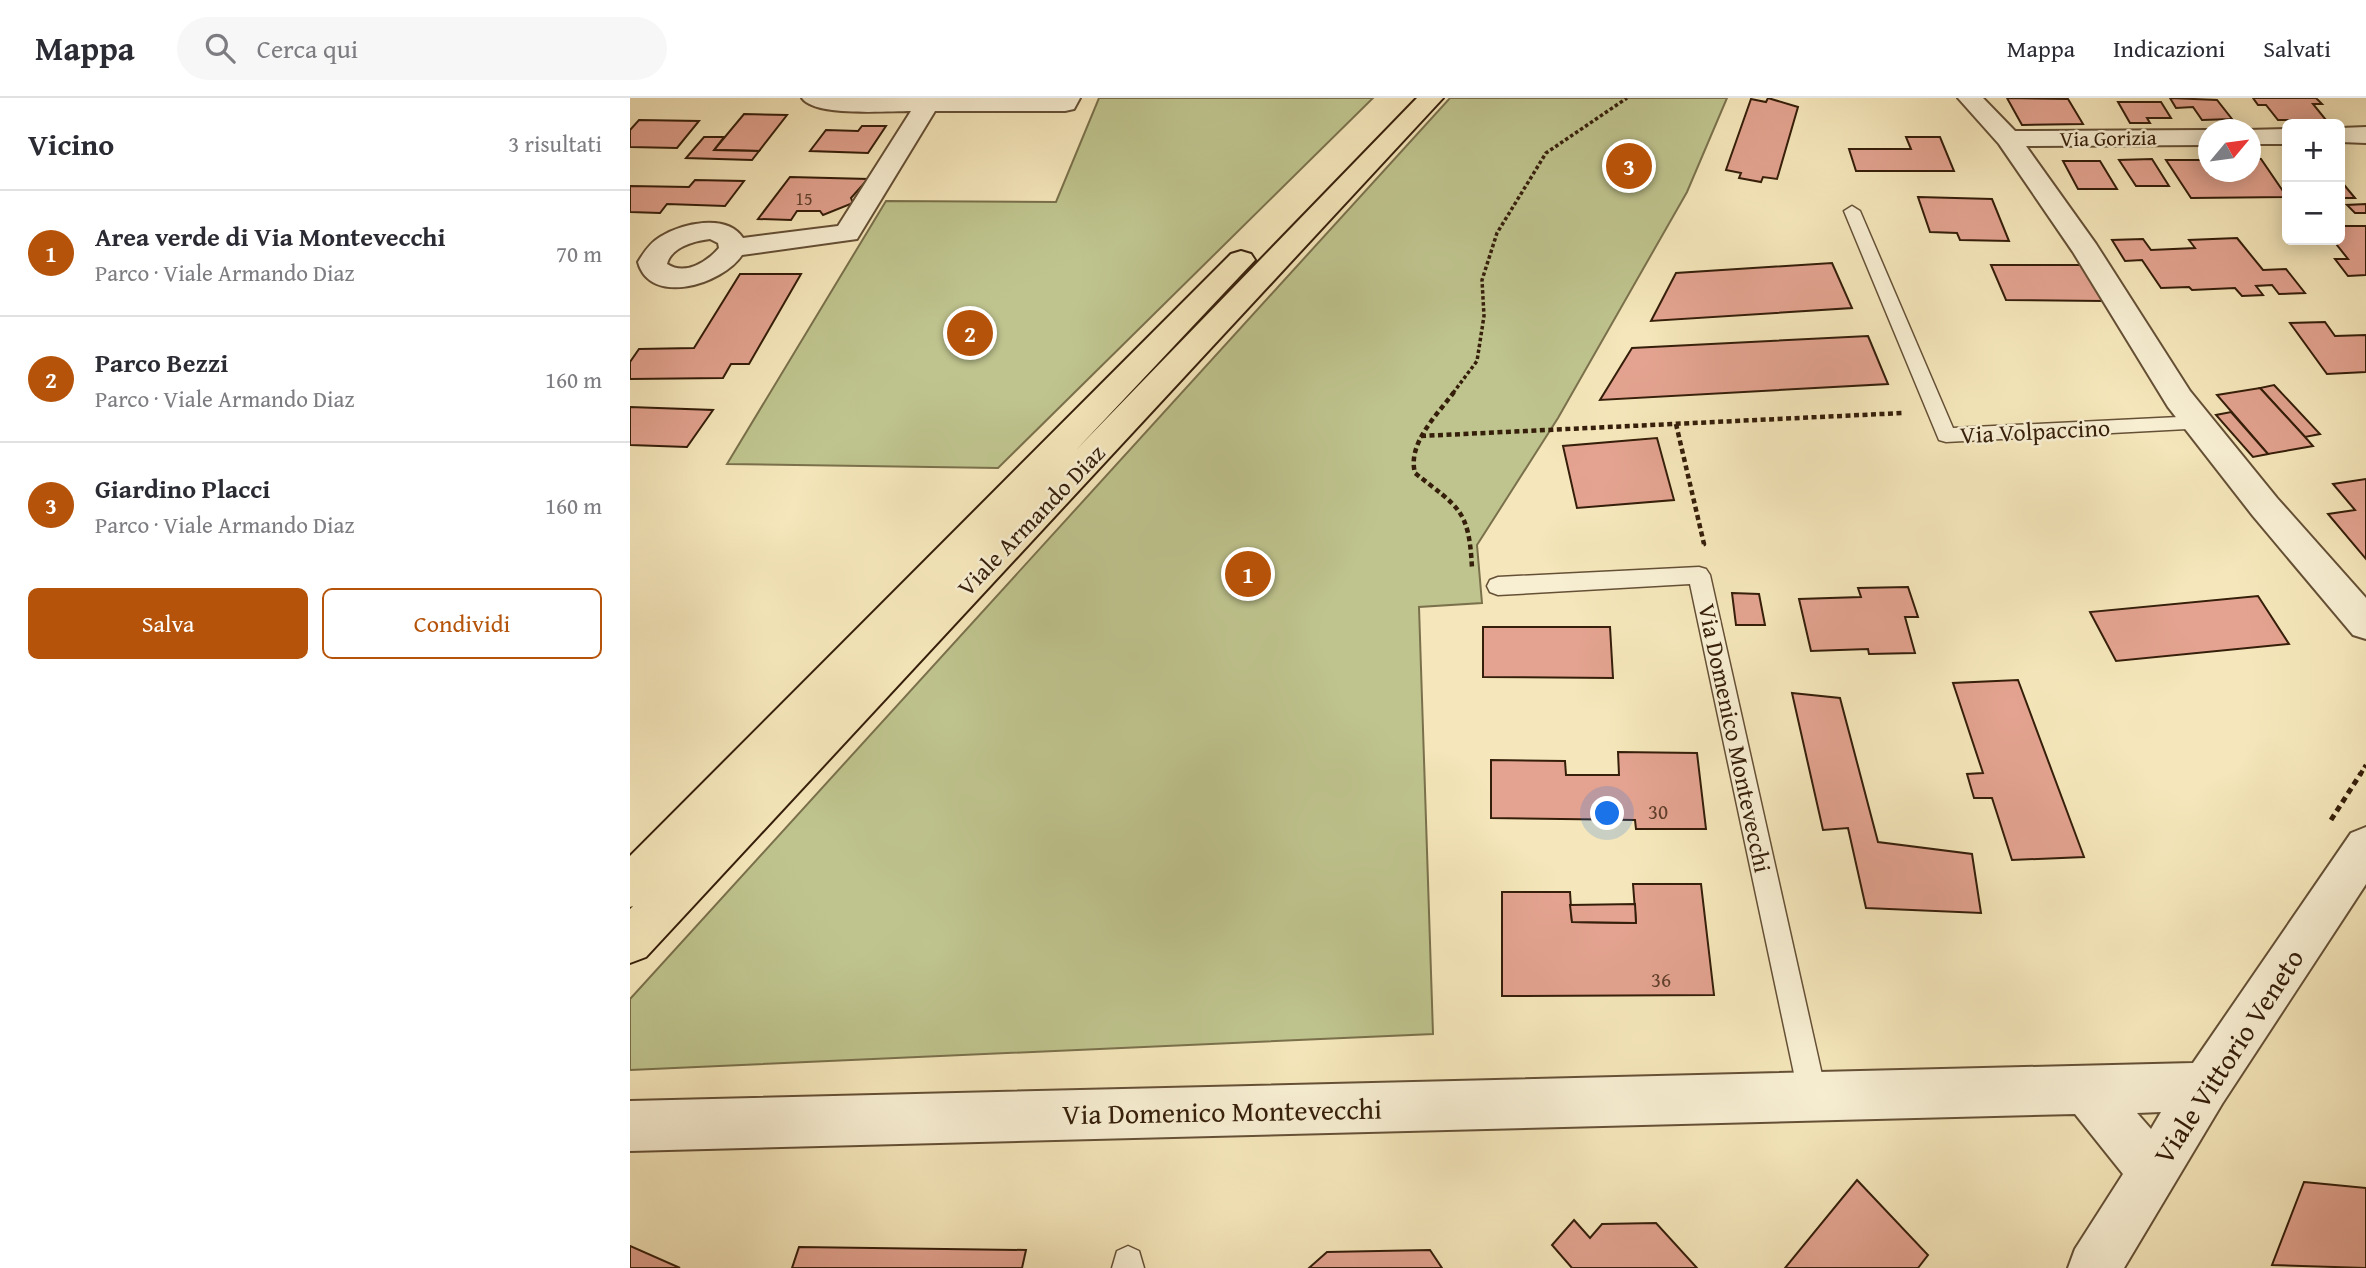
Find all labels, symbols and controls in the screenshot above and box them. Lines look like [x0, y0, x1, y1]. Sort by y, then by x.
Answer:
search box [177, 17, 667, 80]
text: Mappa [35, 24, 135, 72]
icon: search [201, 29, 239, 67]
text: Cerca qui [257, 29, 358, 68]
text: Mappa [2007, 31, 2075, 66]
text: Indicazioni [2113, 31, 2225, 66]
text: Salvati [2263, 31, 2331, 66]
north arrow [2198, 119, 2261, 182]
map controls [2282, 119, 2345, 245]
button: + [2282, 119, 2345, 182]
text: Vicino [28, 122, 114, 166]
street label: Via Gorizia [2059, 122, 2157, 154]
text: 3 risultati [508, 127, 602, 160]
pin: 3 [1606, 140, 1652, 192]
button: − [2282, 182, 2345, 245]
house number: 15 [795, 185, 813, 212]
text: Area verde di Via Montevecchi [95, 217, 445, 256]
text: 1 [45, 237, 57, 270]
text: 70 m [556, 237, 602, 270]
text: Parco · Viale Armando Diaz [95, 256, 354, 289]
pin: 2 [947, 307, 993, 359]
text: Parco Bezzi [95, 343, 228, 382]
text: 2 [45, 363, 57, 396]
text: 160 m [545, 363, 602, 396]
text: Parco · Viale Armando Diaz [95, 382, 354, 415]
street label: Via Volpaccino [1959, 410, 2111, 452]
street label: Viale Armando Diaz [949, 436, 1113, 604]
text: Giardino Placci [95, 469, 270, 508]
text: 3 [45, 489, 57, 522]
text: 160 m [545, 489, 602, 522]
text: Parco · Viale Armando Diaz [95, 508, 354, 541]
pin: 1 [1225, 548, 1271, 600]
button: Salva [28, 588, 308, 659]
button: Condividi [322, 588, 602, 659]
street label: Via Domenico Montevecchi [1689, 600, 1781, 876]
your location [1590, 796, 1624, 830]
house number: 30 [1648, 796, 1668, 827]
street label: Viale Vittorio Veneto [2143, 940, 2313, 1172]
house number: 36 [1651, 964, 1671, 995]
street label: Via Domenico Montevecchi [1062, 1088, 1382, 1134]

